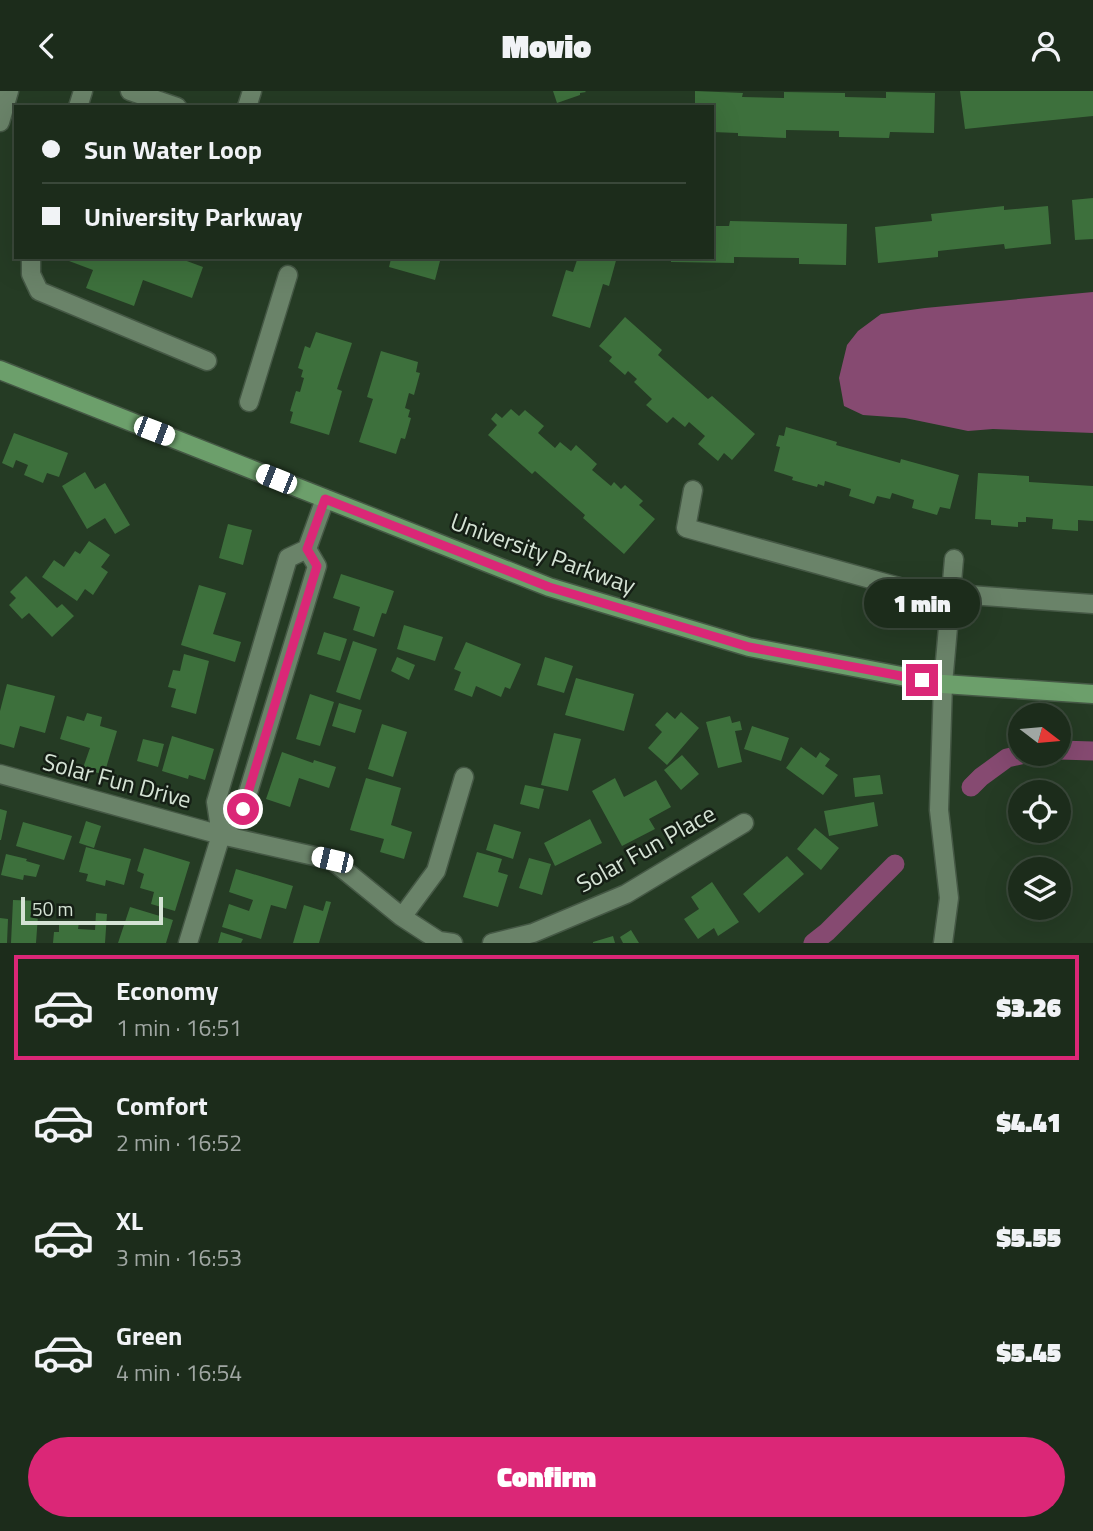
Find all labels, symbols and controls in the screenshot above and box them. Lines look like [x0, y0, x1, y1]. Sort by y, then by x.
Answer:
text: Movio [502, 22, 591, 70]
icon: back [28, 27, 66, 65]
icon: person [1027, 27, 1065, 65]
text: Sun Water Loop [84, 130, 262, 169]
text: University Parkway [84, 197, 303, 236]
car [131, 414, 178, 448]
car [253, 461, 300, 497]
street label: University Parkway [446, 503, 641, 603]
callout: 1 min [864, 579, 980, 627]
text: 1 min [893, 586, 951, 621]
route end [906, 664, 938, 696]
north arrow [1008, 703, 1071, 767]
map controls [1008, 703, 1071, 920]
street label: Solar Fun Drive [39, 743, 196, 817]
button: locate [1008, 780, 1071, 843]
route start [227, 793, 259, 825]
street label: Solar Fun Place [569, 795, 722, 901]
car [310, 845, 355, 875]
button: layers [1008, 857, 1071, 920]
scale bar [21, 894, 163, 926]
text: 50 m [32, 894, 73, 923]
text: Economy [116, 971, 218, 1010]
icon: car [32, 976, 95, 1039]
text: $3.26 [996, 988, 1061, 1027]
text: 1 min · 16:51 [116, 1010, 242, 1045]
text: Comfort [116, 1086, 208, 1125]
icon: car [32, 1091, 95, 1154]
text: $4.41 [996, 1103, 1061, 1142]
text: 2 min · 16:52 [116, 1125, 242, 1160]
text: XL [116, 1201, 143, 1240]
icon: car [32, 1206, 95, 1269]
text: $5.55 [996, 1218, 1061, 1257]
text: 3 min · 16:53 [116, 1240, 242, 1275]
text: Green [116, 1316, 182, 1355]
icon: car [32, 1321, 95, 1384]
text: $5.45 [996, 1333, 1061, 1372]
text: 4 min · 16:54 [116, 1355, 242, 1390]
button: Confirm [28, 1437, 1065, 1517]

